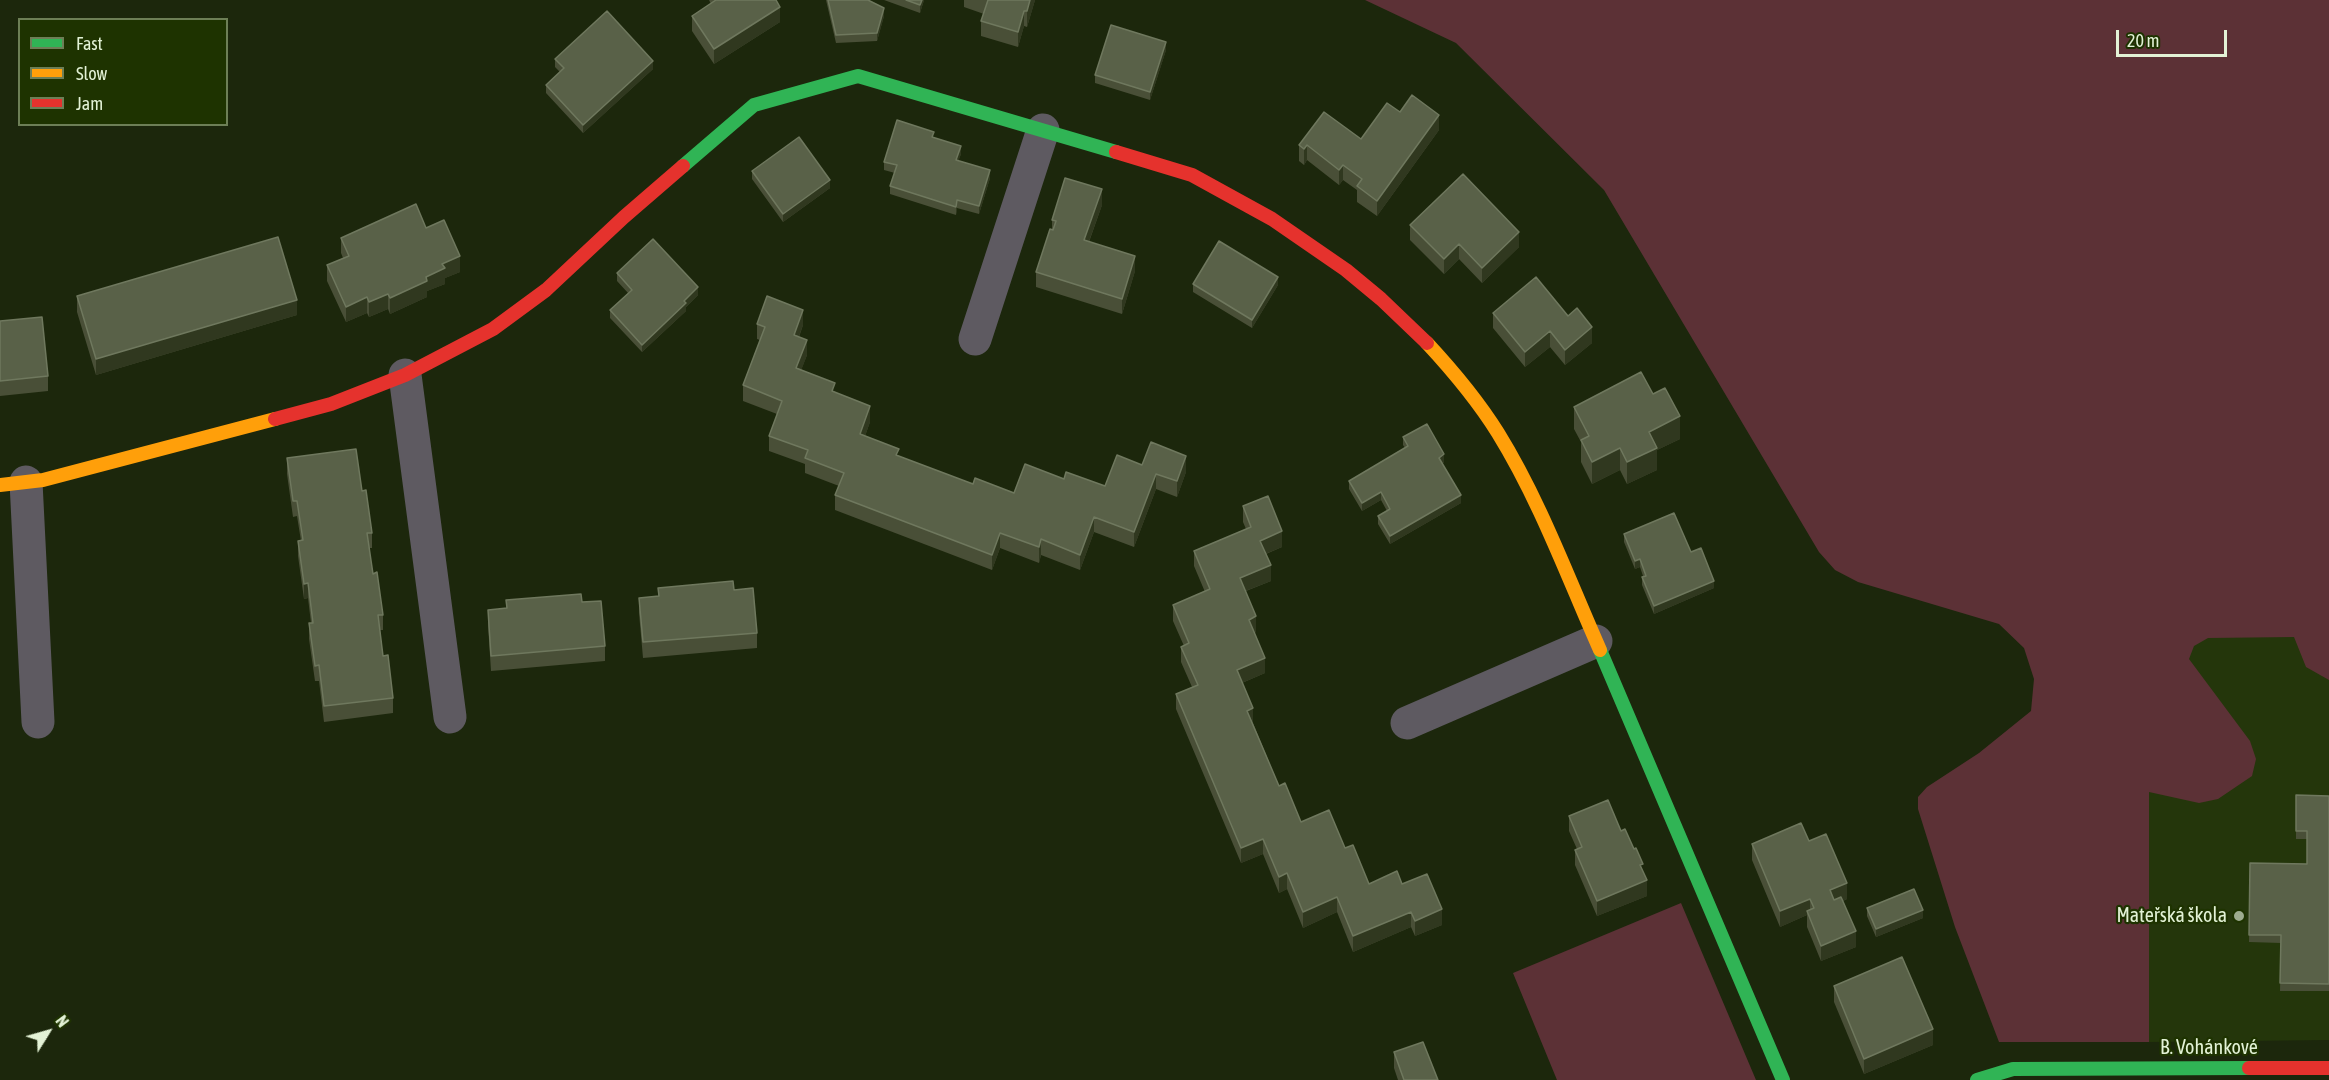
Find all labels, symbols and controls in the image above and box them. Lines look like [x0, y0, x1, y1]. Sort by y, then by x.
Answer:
legend [18, 18, 228, 126]
scale bar [2119, 18, 2230, 56]
text: 20 m [2127, 30, 2159, 51]
text: Fast [76, 33, 103, 54]
text: Slow [76, 63, 107, 84]
text: Jam [76, 93, 103, 114]
place label: Mateřská škola [2116, 904, 2227, 928]
marker: Mateřská škola [2232, 909, 2246, 923]
north arrow [18, 1002, 78, 1062]
text: N [52, 1012, 72, 1030]
street label: B. Vohánkové [2160, 1036, 2258, 1060]

